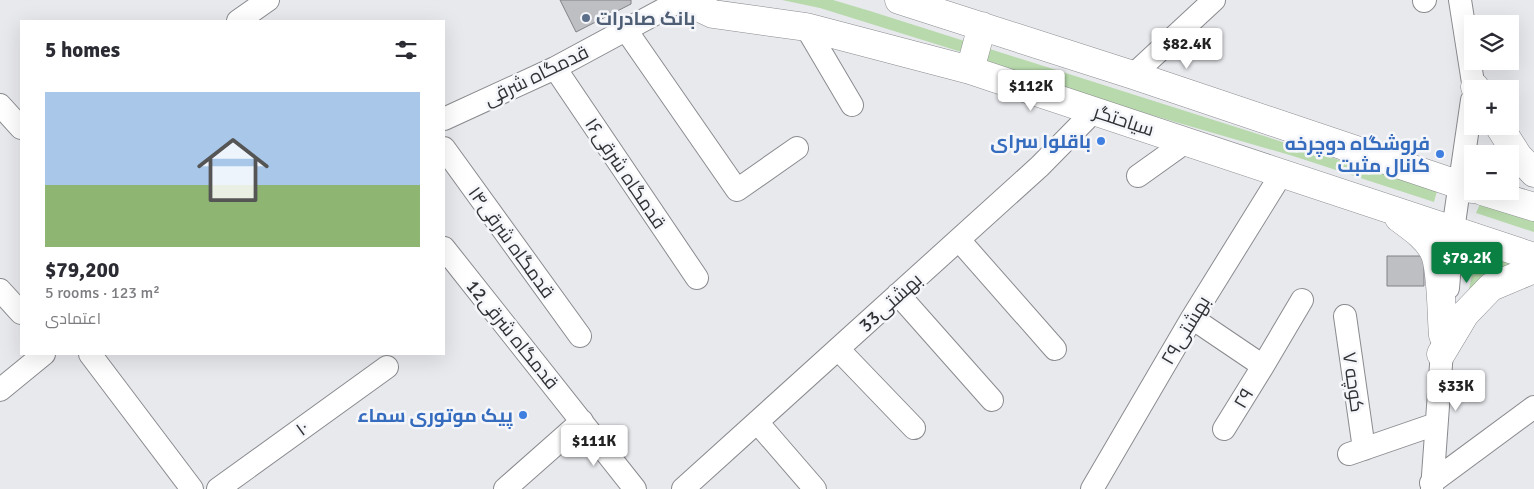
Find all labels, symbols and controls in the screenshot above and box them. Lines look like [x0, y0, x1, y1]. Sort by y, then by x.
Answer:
place label: بانک صادرات [596, 7, 695, 31]
marker: بانک صادرات [580, 12, 592, 24]
map controls [1464, 15, 1519, 200]
button: layers [1464, 15, 1519, 70]
pin: $82.4K [1146, 28, 1228, 70]
text: $82.4K [1162, 34, 1212, 54]
icon: filters [392, 36, 420, 64]
text: 5 homes [45, 37, 120, 63]
street label: قدمگاه شرقی [480, 40, 593, 112]
pin: $112K [996, 70, 1066, 112]
text: $112K [1009, 76, 1053, 96]
button: + [1464, 80, 1519, 135]
street label: سیاحتگر [1089, 100, 1157, 142]
street label: قدمگاه شرقی۱۶ [579, 113, 671, 234]
icon: home [188, 125, 278, 215]
place label: باقلوا سرای [990, 130, 1091, 154]
place label: فروشگاه دوچرخه کانال مثبت [1285, 132, 1430, 178]
marker: باقلوا سرای [1095, 135, 1107, 147]
button: − [1464, 145, 1519, 200]
marker: فروشگاه دوچرخه کانال مثبت [1434, 148, 1446, 160]
street label: قدمگاه شرقی۱۴ [463, 182, 560, 303]
pin: $79.2K [1426, 242, 1508, 284]
text: $79.2K [1442, 248, 1492, 268]
text: $79,200 [45, 257, 119, 283]
street label: 33بهشتی [854, 268, 927, 337]
street label: 12قدمگاه شرقی [461, 275, 564, 394]
text: 5 rooms · 123 m² [45, 283, 160, 303]
street label: ۲۹بهشتی [1156, 292, 1216, 369]
text: اعتمادی [45, 309, 101, 329]
street label: کوچه ۷ [1337, 351, 1369, 414]
pin: $33K [1426, 370, 1486, 412]
text: $33K [1438, 376, 1474, 396]
street label: ۲۹ [1228, 384, 1259, 413]
place label: پیک موتوری سماء [358, 404, 513, 429]
marker: پیک موتوری سماء [517, 409, 529, 421]
street label: ۱۰ [291, 416, 314, 442]
pin: $111K [559, 424, 629, 467]
text: $111K [572, 431, 616, 451]

